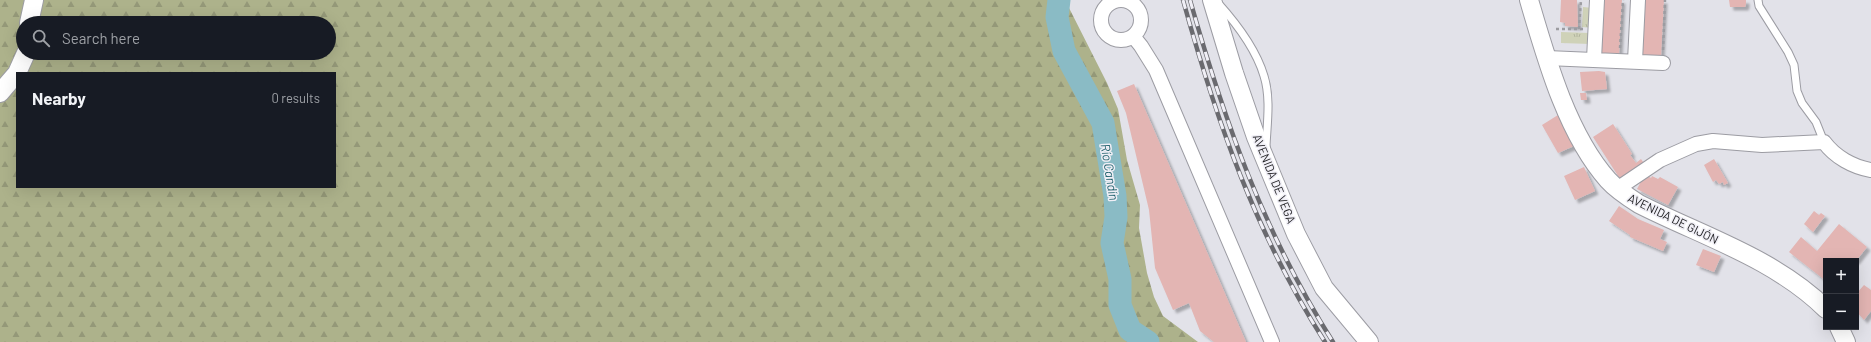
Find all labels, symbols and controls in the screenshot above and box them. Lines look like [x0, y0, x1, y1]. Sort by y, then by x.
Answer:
search box [16, 16, 336, 60]
icon: search [30, 27, 52, 49]
text: Search here [62, 29, 140, 47]
text: Nearby [32, 88, 86, 108]
text: 0 results [271, 90, 320, 106]
street label: AVENIDA DE VEGA [1251, 132, 1299, 225]
water label: Río Candín [1098, 142, 1122, 202]
street label: AVENIDA DE GIJÓN [1626, 190, 1721, 246]
map controls [1823, 258, 1859, 330]
button: + [1823, 258, 1859, 294]
button: − [1823, 294, 1859, 330]

